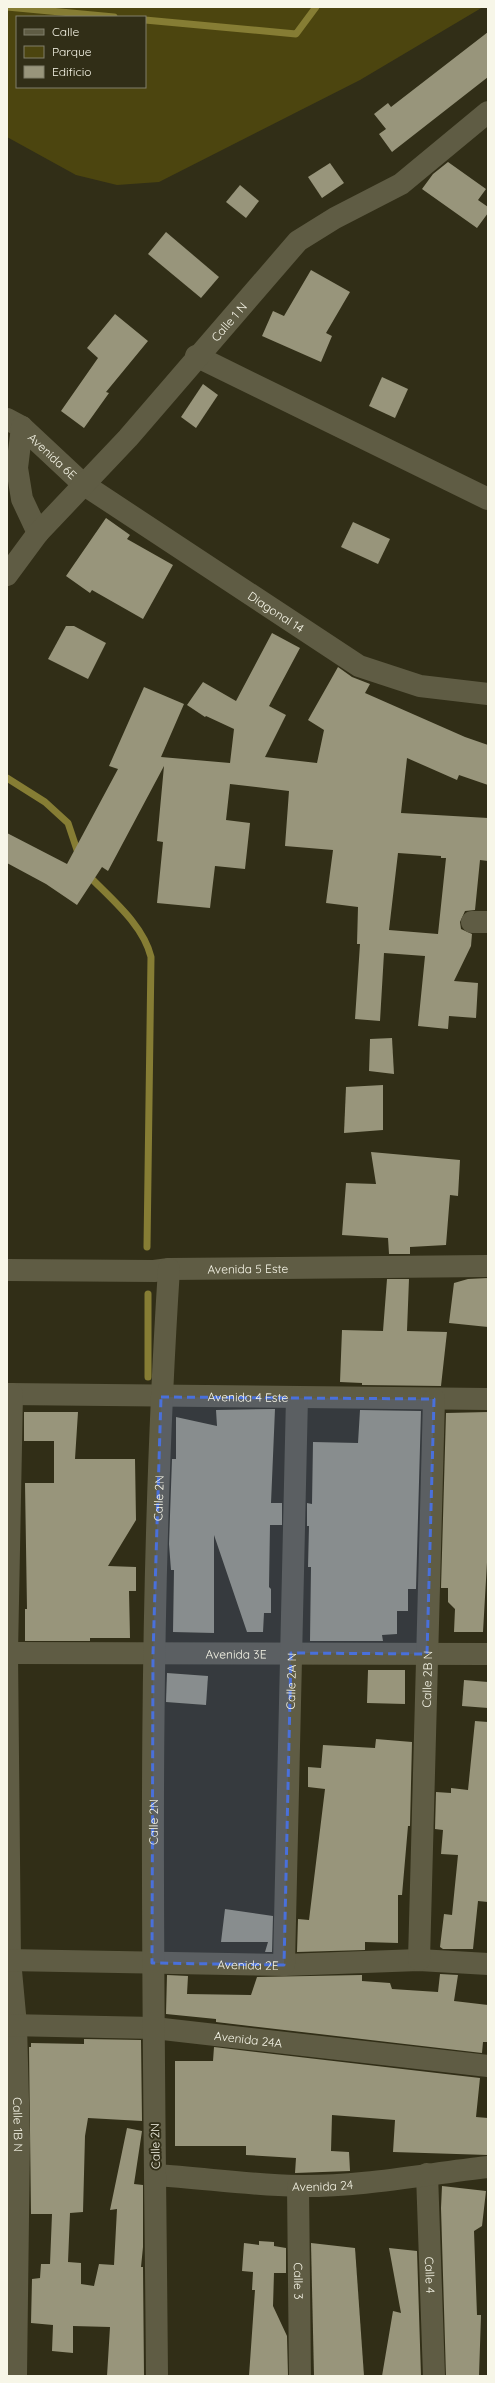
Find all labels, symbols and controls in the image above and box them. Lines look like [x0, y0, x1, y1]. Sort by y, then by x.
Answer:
legend [16, 16, 146, 88]
text: Calle [52, 24, 80, 39]
text: Parque [52, 44, 92, 59]
text: Edificio [52, 64, 92, 79]
street label: Calle 1 N [208, 299, 250, 344]
street label: Avenida 6E [25, 429, 80, 482]
street label: Diagonal 14 [245, 588, 307, 635]
street label: Avenida 5 Este [207, 1260, 289, 1276]
street label: Avenida 4 Este [208, 1389, 289, 1404]
street label: Calle 2N [150, 1475, 166, 1521]
street label: Avenida 3E [205, 1646, 267, 1661]
street label: Calle 2B N [418, 1650, 435, 1708]
street label: Calle 2A N [282, 1652, 299, 1710]
street label: Calle 2N [145, 1799, 160, 1845]
street label: Avenida 2E [217, 1956, 279, 1972]
street label: Avenida 24A [214, 2027, 283, 2050]
street label: Calle 1B N [10, 2097, 27, 2152]
street label: Calle 2N [147, 2123, 163, 2169]
street label: Avenida 24 [292, 2176, 353, 2194]
street label: Calle 4 [422, 2256, 439, 2294]
street label: Calle 3 [291, 2262, 307, 2300]

